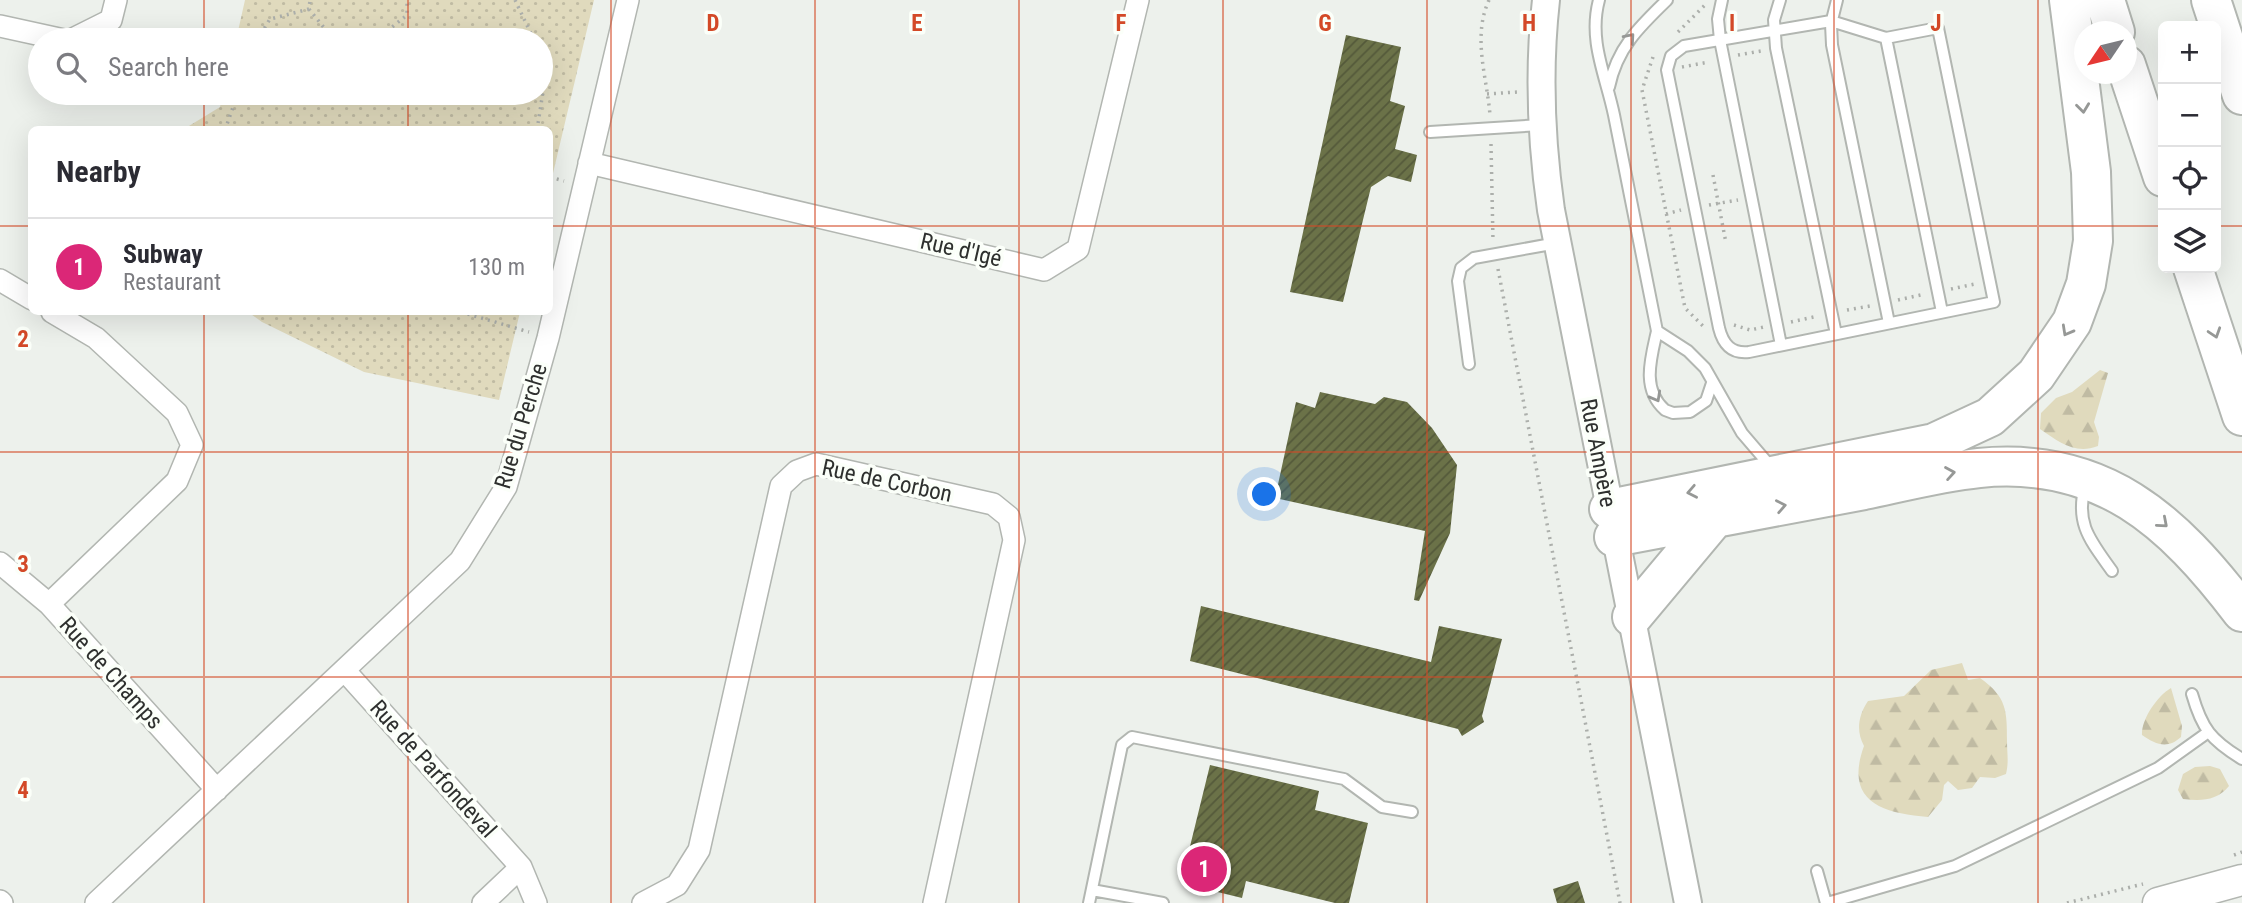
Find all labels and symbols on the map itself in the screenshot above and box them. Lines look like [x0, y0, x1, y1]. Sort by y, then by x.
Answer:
text: D [707, 10, 720, 37]
text: E [911, 10, 923, 37]
text: F [1116, 10, 1127, 37]
text: G [1318, 10, 1332, 37]
text: H [1522, 10, 1536, 37]
text: I [1729, 10, 1735, 37]
text: J [1930, 10, 1942, 37]
north arrow [2074, 21, 2137, 84]
one-way arrow [1622, 34, 1634, 47]
one-way arrow [2076, 102, 2091, 114]
street label: Rue d'Igé [918, 228, 1004, 272]
one-way arrow [2061, 323, 2075, 336]
text: 2 [17, 326, 29, 353]
one-way arrow [2206, 326, 2221, 338]
street label: Rue du Perche [489, 360, 553, 492]
one-way arrow [1648, 389, 1661, 402]
street label: Rue Ampère [1574, 397, 1622, 509]
street label: Rue de Corbon [819, 454, 955, 508]
one-way arrow [1944, 466, 1956, 481]
your location [1247, 477, 1281, 511]
one-way arrow [1686, 484, 1698, 499]
one-way arrow [1775, 499, 1787, 514]
one-way arrow [2155, 515, 2168, 527]
text: 3 [17, 551, 29, 578]
street label: Rue de Champs [54, 612, 168, 734]
street label: Rue de Parfondeval [364, 695, 502, 843]
text: 4 [17, 777, 29, 804]
pin: 1 [1181, 843, 1227, 895]

